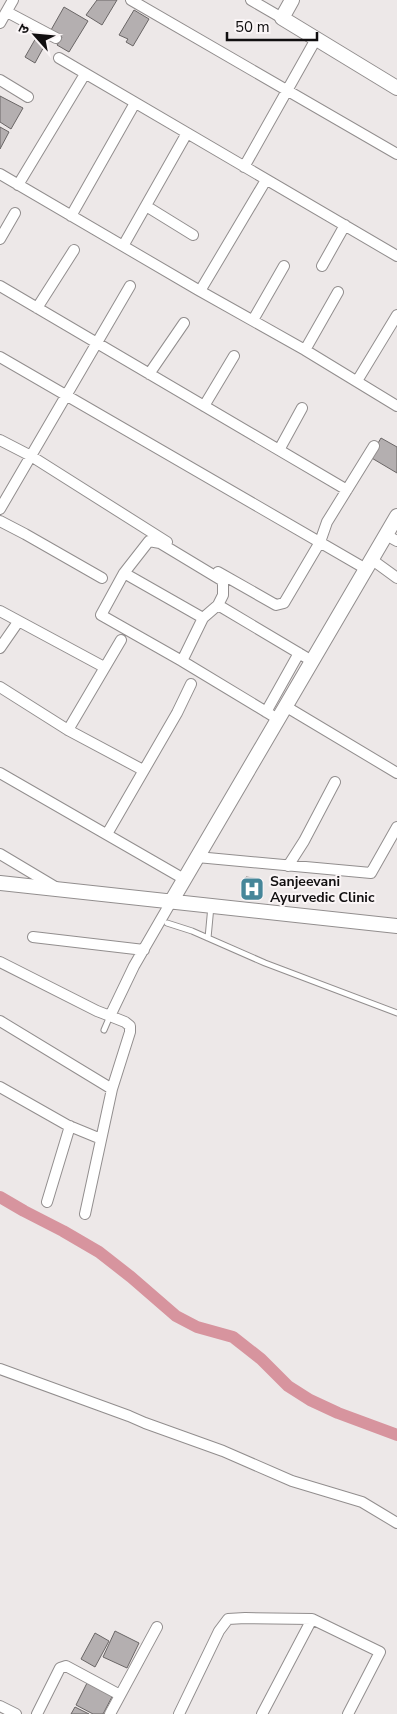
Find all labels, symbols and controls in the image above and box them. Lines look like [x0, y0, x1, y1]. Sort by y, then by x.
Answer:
north arrow [10, 10, 60, 60]
scale bar [227, 10, 317, 42]
text: 50 m [235, 17, 270, 37]
text: उ [14, 21, 35, 37]
place label: Sanjeevani Ayurvedic Clinic [270, 872, 375, 907]
hospital icon: Sanjeevani Ayurvedic Clinic [239, 876, 265, 902]

